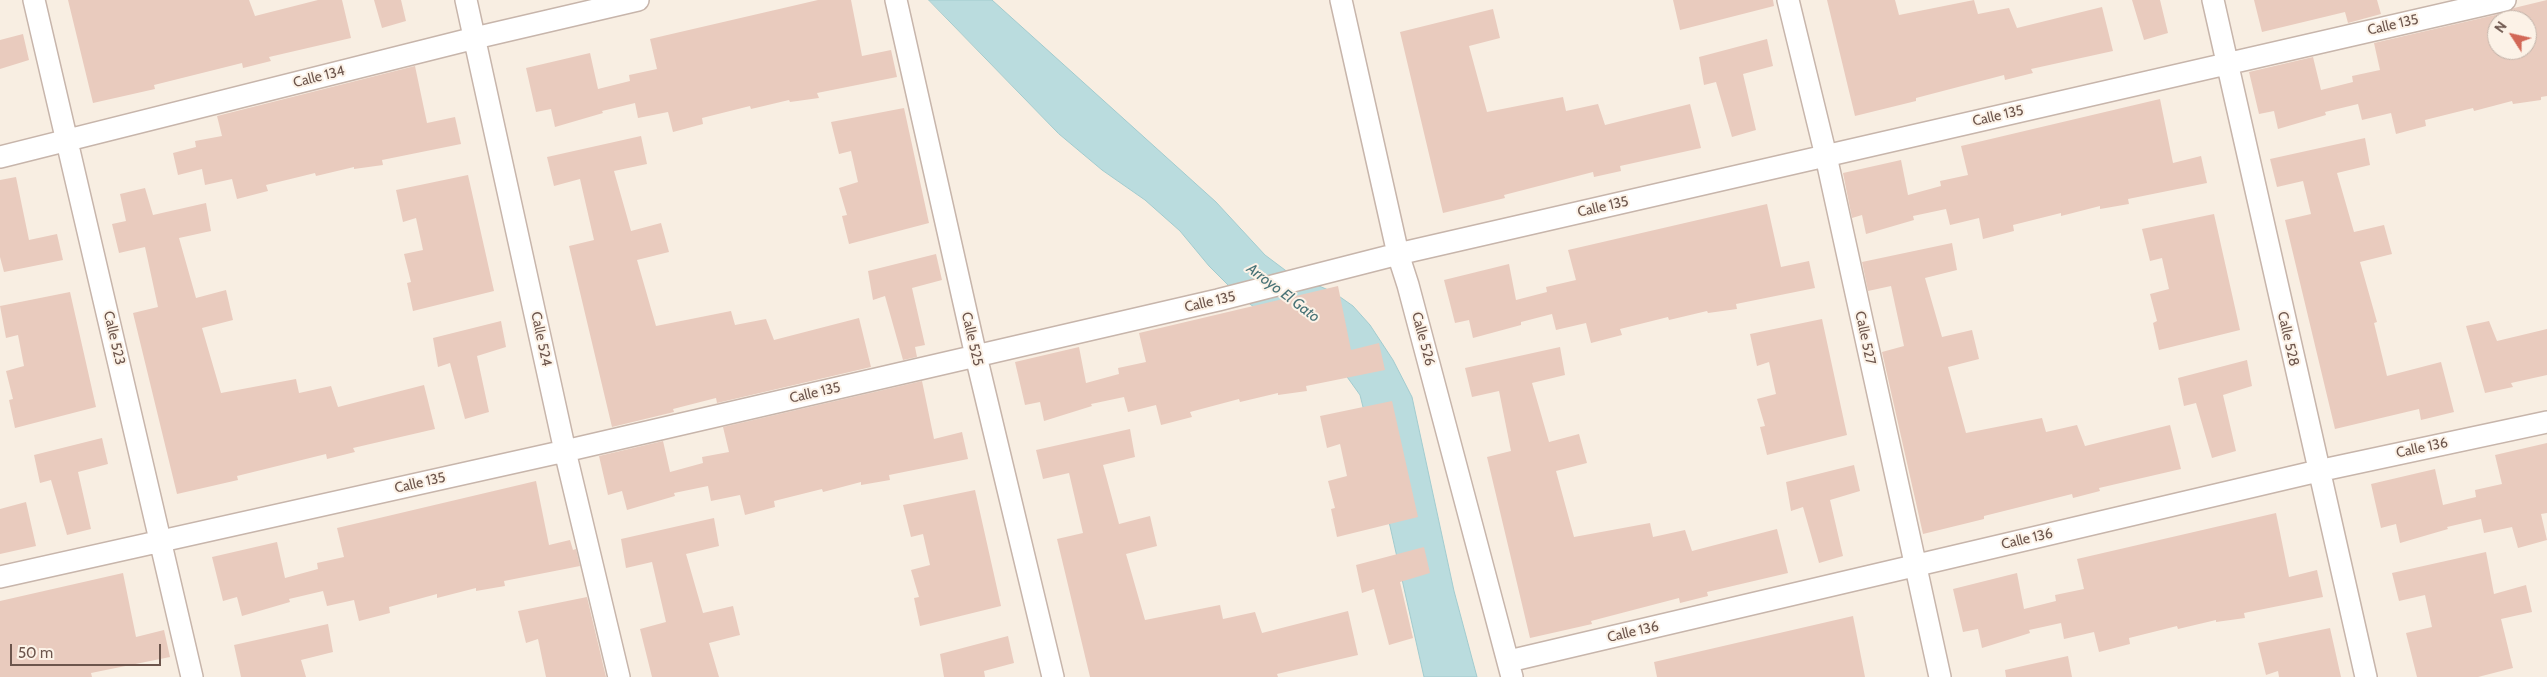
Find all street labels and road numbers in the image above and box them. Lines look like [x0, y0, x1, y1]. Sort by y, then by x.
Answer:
street label: Calle 135 [2366, 11, 2420, 39]
street label: Calle 134 [292, 63, 346, 91]
street label: Calle 135 [1971, 102, 2025, 130]
street label: Calle 135 [1576, 193, 1630, 221]
street label: Calle 135 [1183, 288, 1237, 316]
street label: Calle 523 [100, 309, 128, 367]
street label: Calle 524 [527, 310, 555, 368]
street label: Calle 525 [958, 310, 986, 368]
street label: Calle 526 [1408, 310, 1438, 368]
street label: Calle 527 [1851, 310, 1879, 366]
street label: Calle 528 [2274, 310, 2302, 368]
street label: Calle 135 [788, 379, 842, 407]
street label: Calle 136 [2395, 434, 2449, 462]
street label: Calle 135 [393, 469, 447, 497]
street label: Calle 136 [2000, 525, 2054, 553]
street label: Calle 136 [1606, 618, 1660, 646]

